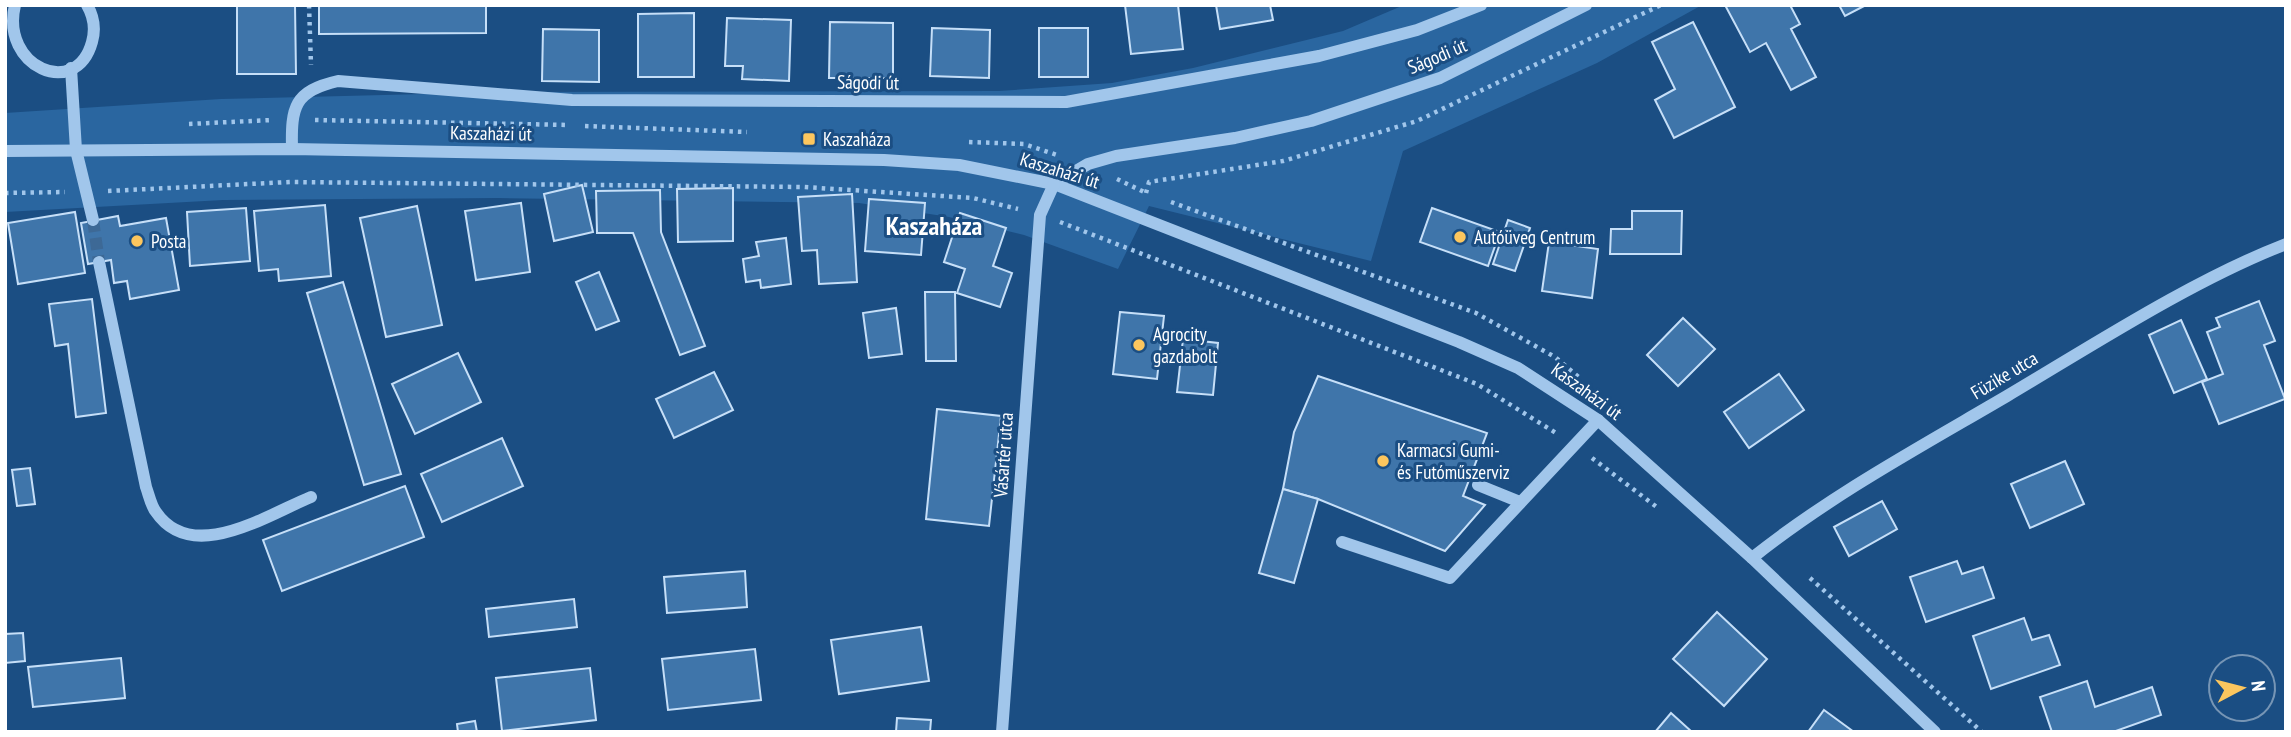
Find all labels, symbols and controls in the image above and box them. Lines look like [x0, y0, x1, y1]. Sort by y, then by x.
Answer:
street label: Ságodi út [1404, 33, 1471, 79]
street label: Ságodi út [837, 69, 900, 95]
street label: Kaszaházi út [450, 120, 533, 146]
place label: Kaszaháza [823, 127, 891, 151]
marker: Kaszaháza [801, 131, 817, 147]
street label: Kaszaházi út [1017, 147, 1103, 194]
district label: Kaszaháza [886, 209, 982, 242]
place label: Autóüveg Centrum [1474, 225, 1595, 249]
place label: Posta [151, 229, 186, 253]
marker: Autóüveg Centrum [1452, 229, 1468, 245]
marker: Posta [129, 233, 145, 249]
place label: Agrocity gazdabolt [1153, 322, 1218, 368]
marker: Agrocity gazdabolt [1131, 337, 1147, 353]
street label: Füzike utca [1966, 346, 2042, 404]
street label: Kaszaházi út [1547, 357, 1628, 425]
street label: Vásártér utca [988, 412, 1018, 499]
place label: Karmacsi Gumi- és Futóműszerviz [1397, 438, 1510, 484]
marker: Karmacsi Gumi- és Futóműszerviz [1375, 453, 1391, 469]
north arrow [2207, 653, 2277, 723]
text: N [2246, 679, 2271, 692]

